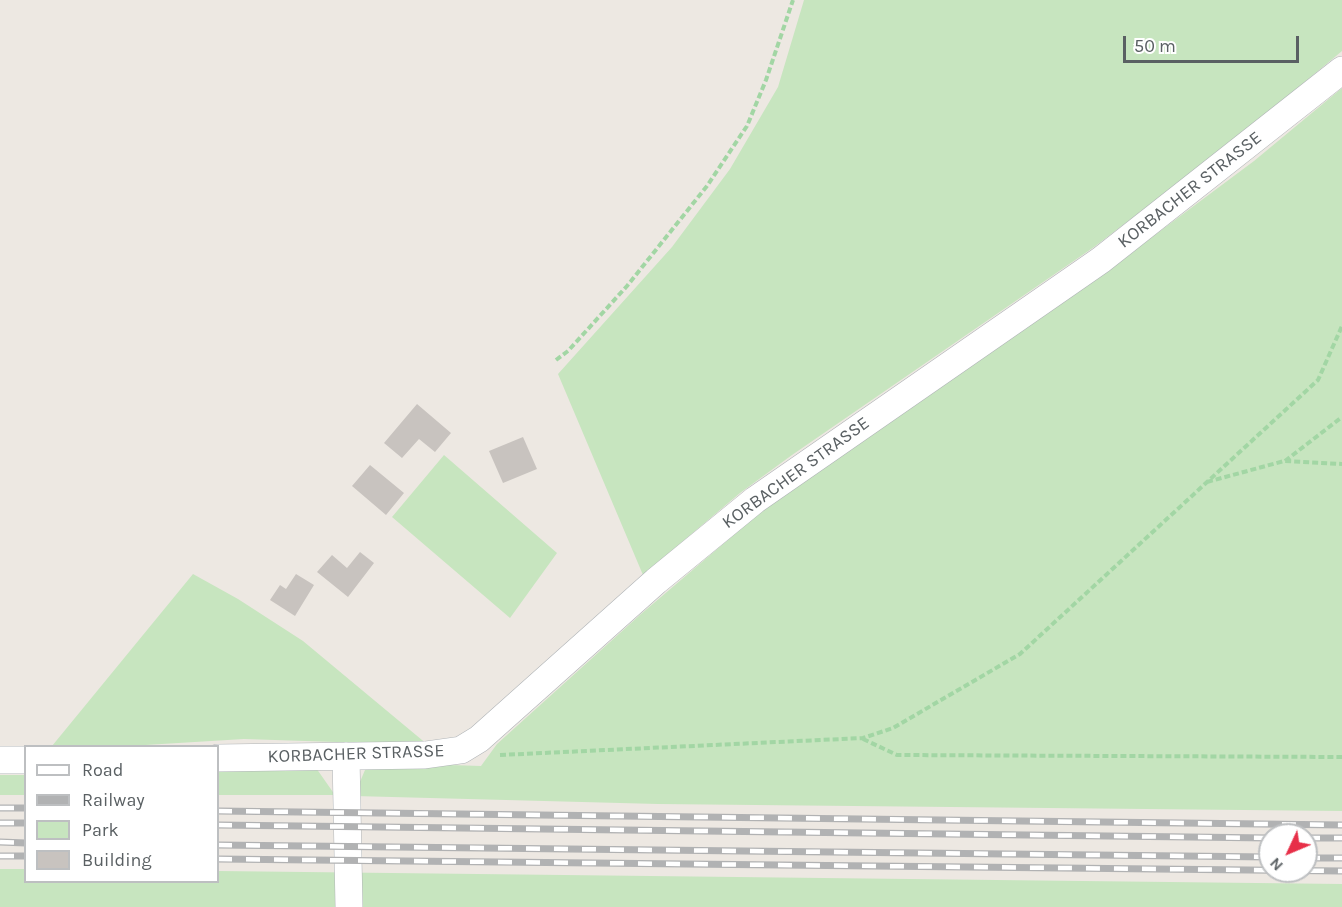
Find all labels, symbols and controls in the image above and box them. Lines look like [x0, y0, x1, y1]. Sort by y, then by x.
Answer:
scale bar [1126, 24, 1302, 62]
text: 50 m [1134, 35, 1176, 57]
street label: KORBACHER STRASSE [1114, 127, 1266, 253]
street label: KORBACHER STRASSE [718, 412, 874, 534]
street label: KORBACHER STRASSE [267, 740, 445, 768]
legend [24, 745, 219, 883]
text: Road [82, 759, 123, 781]
text: Railway [82, 789, 145, 811]
text: Park [82, 819, 119, 841]
north arrow [1258, 823, 1318, 883]
text: Building [82, 849, 152, 871]
text: N [1265, 854, 1287, 875]

